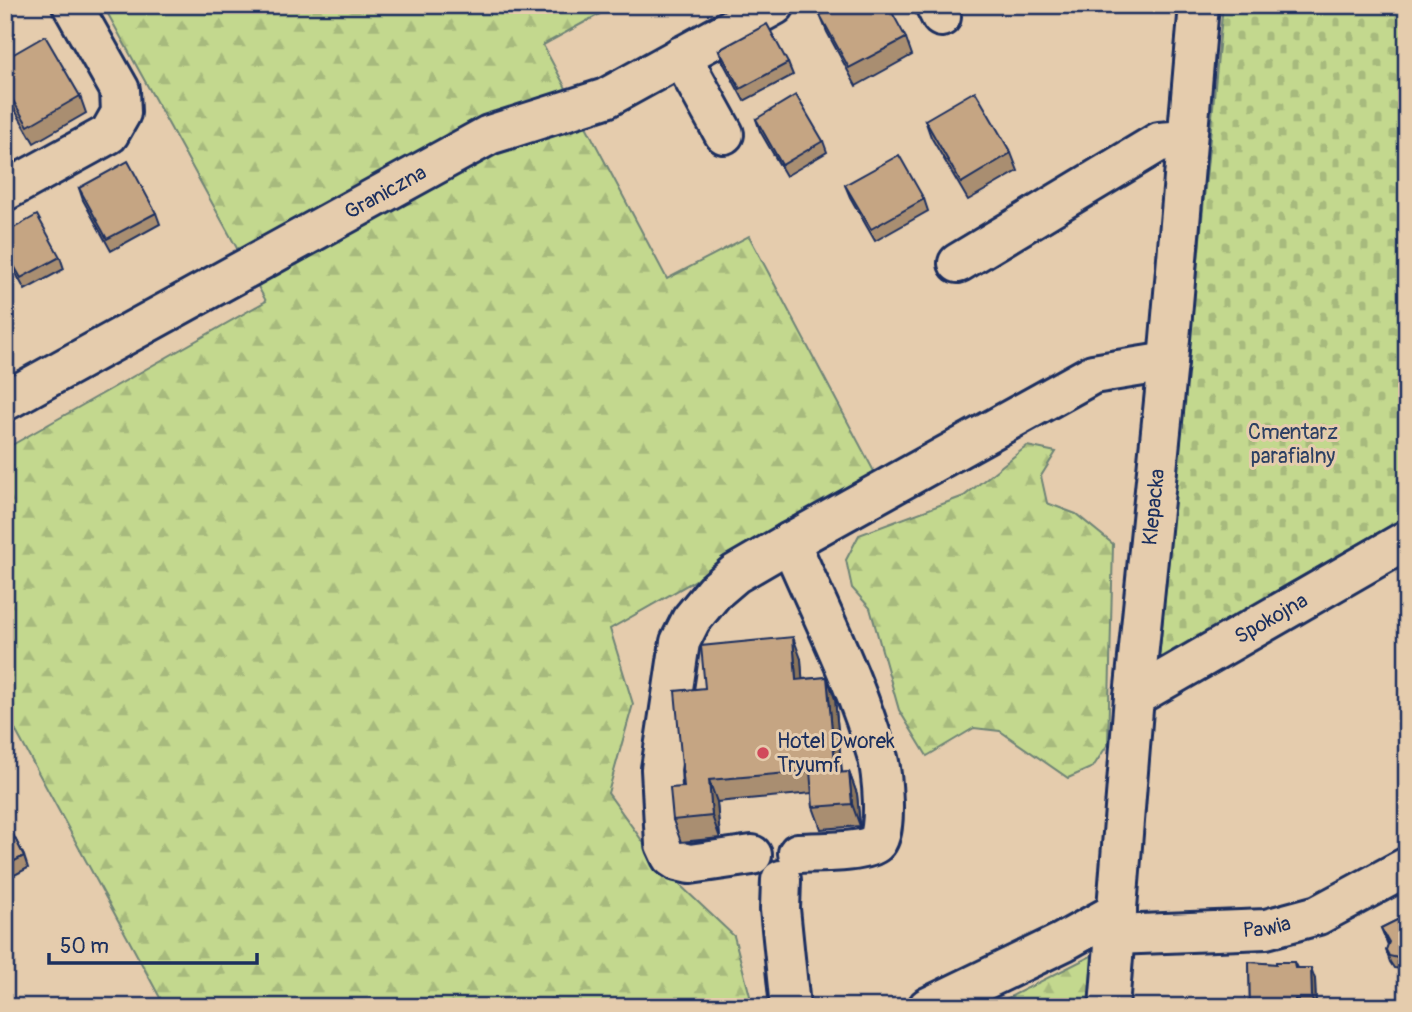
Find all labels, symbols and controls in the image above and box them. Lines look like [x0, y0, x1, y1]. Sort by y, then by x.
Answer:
street label: Graniczna [340, 159, 431, 225]
park label: Cmentarz parafialny [1248, 419, 1338, 470]
street label: Klepacka [1136, 467, 1171, 547]
street label: Spokojna [1230, 587, 1312, 650]
place label: Hotel Dworek Tryumf [777, 728, 895, 779]
marker: Hotel Dworek Tryumf [755, 745, 771, 761]
street label: Pawia [1242, 909, 1294, 943]
scale bar [49, 921, 257, 965]
text: 50 m [60, 933, 109, 960]

